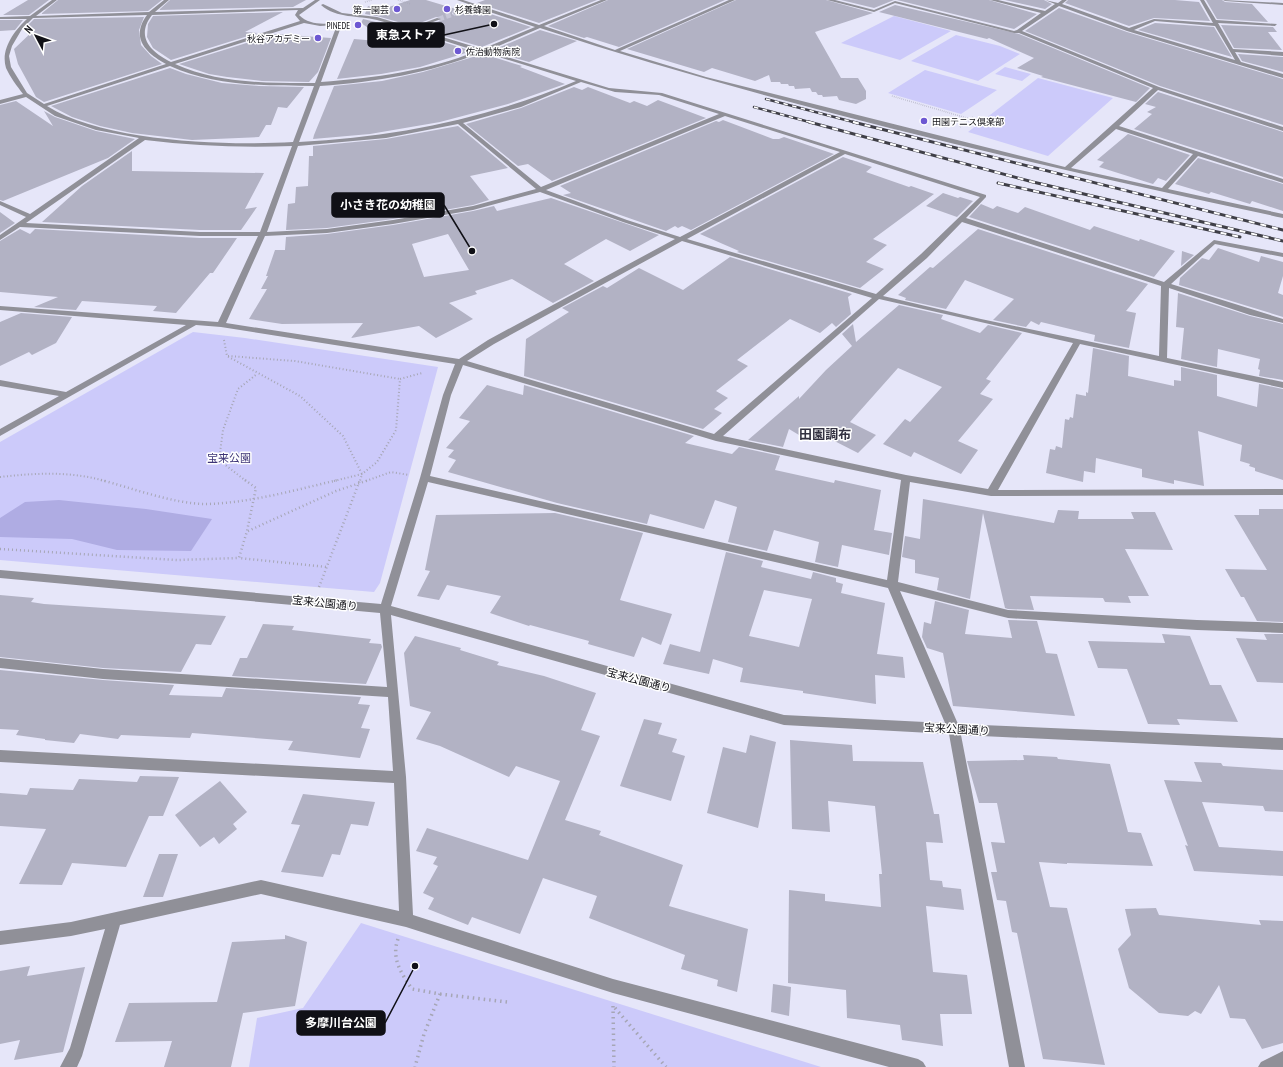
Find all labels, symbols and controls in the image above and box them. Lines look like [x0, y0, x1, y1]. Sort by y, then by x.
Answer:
place label: 第一園芸 [353, 4, 389, 15]
marker: 第一園芸 [392, 4, 402, 14]
marker: 杉養蜂園 [442, 4, 452, 14]
place label: 杉養蜂園 [455, 4, 491, 15]
north arrow [16, 16, 56, 56]
place label: PINEDE [327, 20, 350, 31]
marker: PINEDE [353, 20, 363, 30]
text: N [21, 23, 36, 36]
callout: 東急ストア [368, 23, 444, 47]
text: 東急ストア [376, 27, 436, 42]
place label: 秋谷アカデミー [247, 33, 310, 44]
marker: 秋谷アカデミー [313, 33, 323, 43]
marker: 佐治動物病院 [453, 46, 463, 56]
place label: 佐治動物病院 [465, 46, 520, 57]
marker: 田園テニス倶楽部 [919, 116, 929, 126]
place label: 田園テニス倶楽部 [932, 116, 1004, 127]
callout: 小さき花の幼稚園 [332, 193, 444, 217]
text: 小さき花の幼稚園 [340, 197, 436, 212]
district label: 田園調布 [799, 426, 851, 443]
park label: 宝来公園 [207, 451, 251, 465]
street label: 宝来公園通り [291, 593, 359, 613]
street label: 宝来公園通り [605, 665, 673, 695]
street label: 宝来公園通り [924, 720, 990, 738]
callout: 多摩川台公園 [297, 1011, 385, 1035]
text: 多摩川台公園 [305, 1015, 377, 1030]

